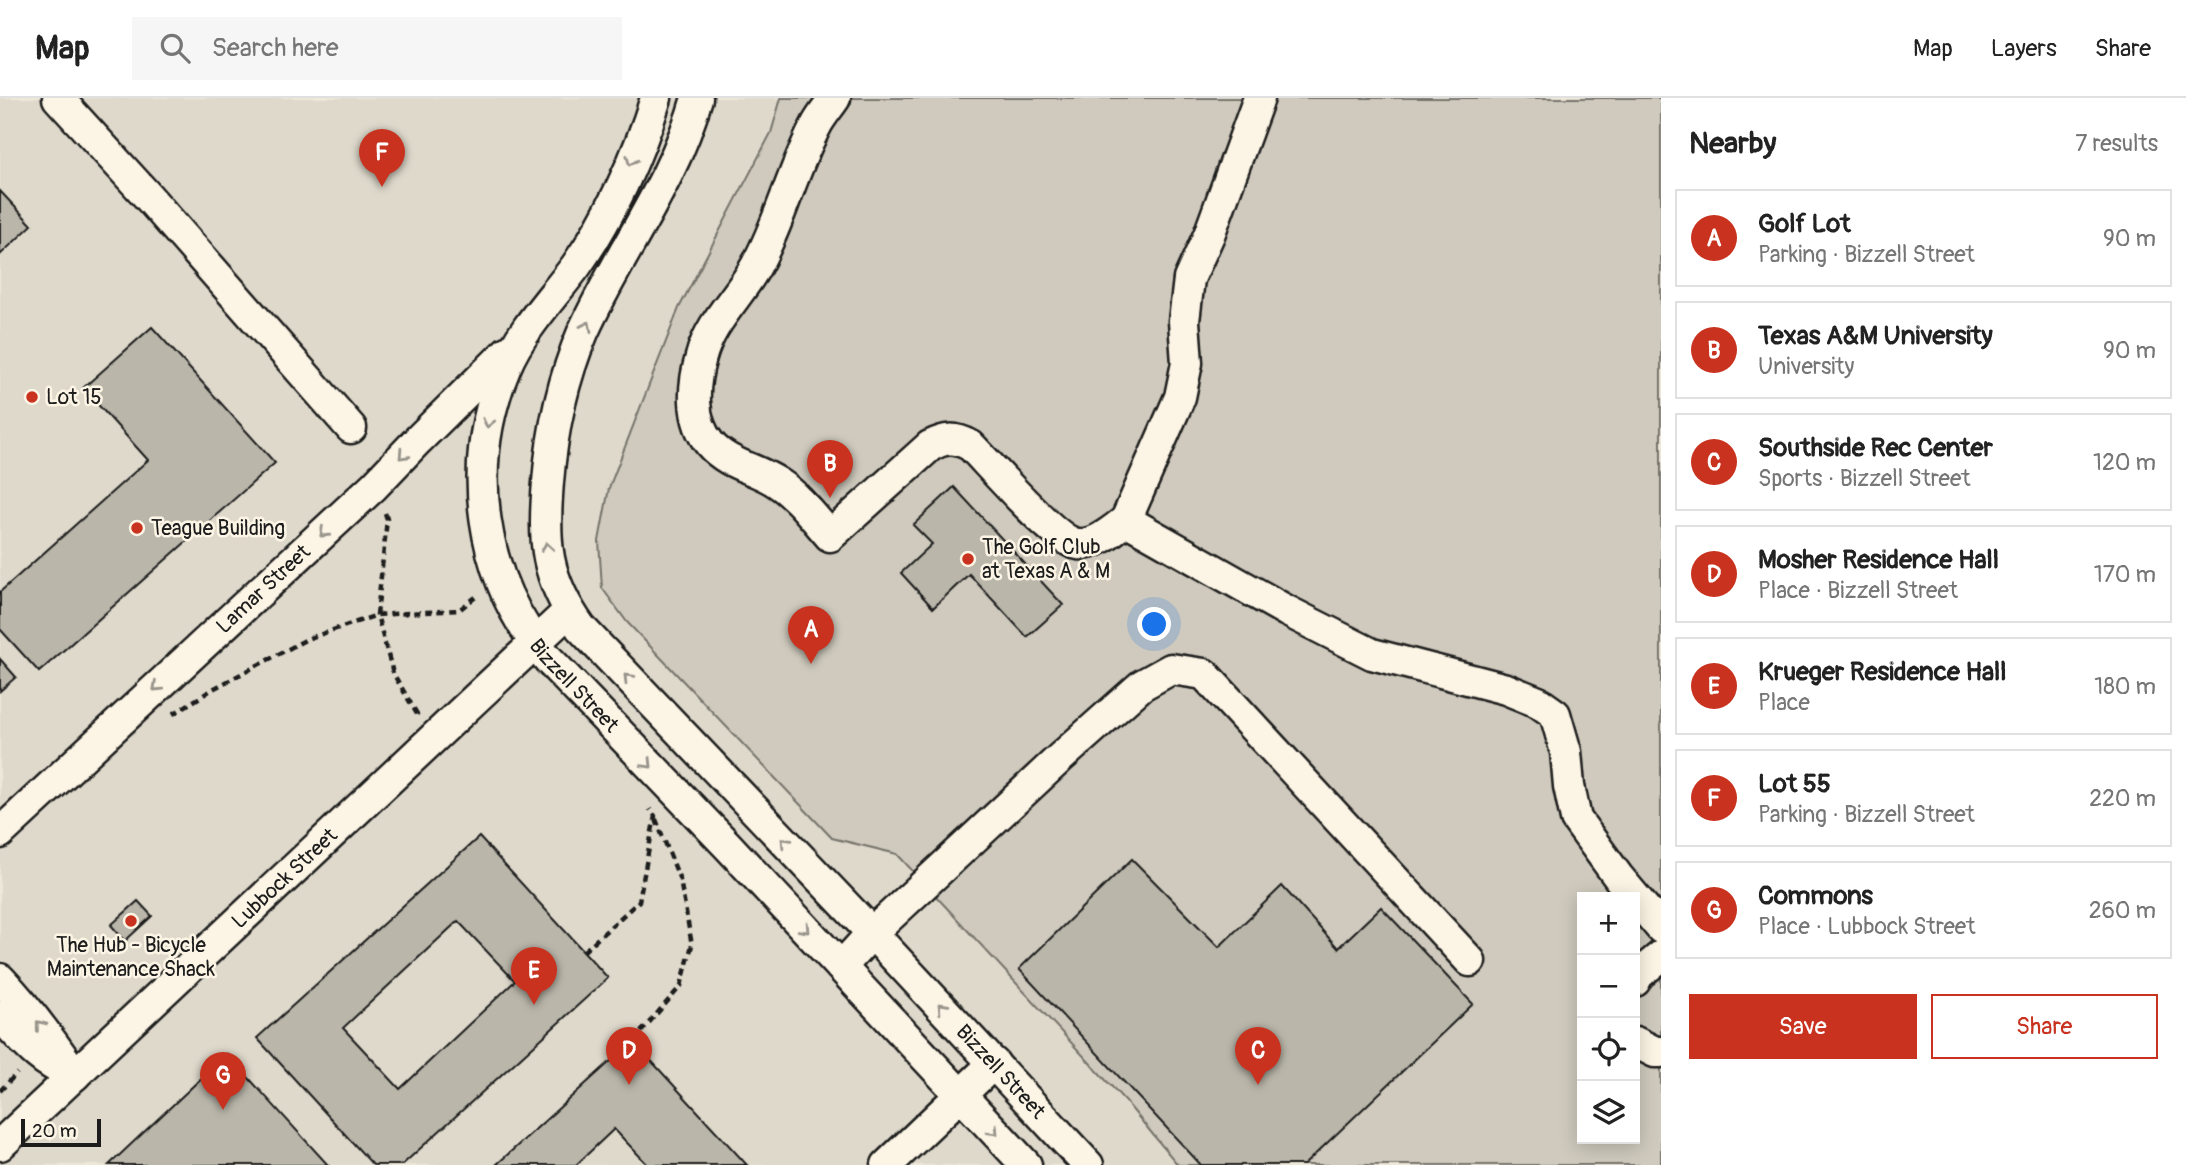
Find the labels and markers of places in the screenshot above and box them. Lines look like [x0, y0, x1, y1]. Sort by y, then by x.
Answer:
pin: F [359, 129, 405, 187]
place label: Lot 15 [46, 384, 102, 411]
marker: Lot 15 [24, 389, 40, 405]
pin: B [807, 440, 853, 498]
place label: Teague Building [151, 515, 285, 542]
marker: Teague Building [129, 520, 145, 536]
place label: The Golf Club at Texas A & M [982, 534, 1110, 585]
marker: The Golf Club at Texas A & M [960, 551, 976, 567]
pin: A [788, 606, 834, 664]
marker: The Hub - Bicycle Maintenance Shack [123, 913, 139, 929]
place label: The Hub - Bicycle Maintenance Shack [47, 932, 215, 983]
pin: E [511, 947, 557, 1005]
pin: D [606, 1027, 652, 1085]
pin: C [1235, 1027, 1281, 1085]
pin: G [200, 1052, 246, 1110]

